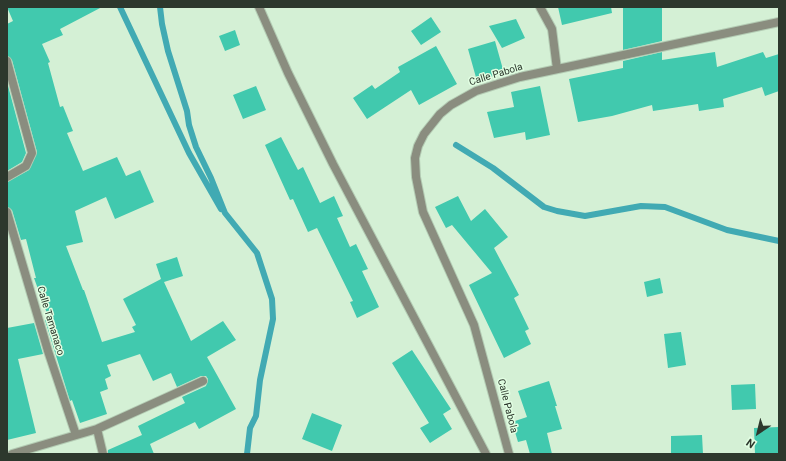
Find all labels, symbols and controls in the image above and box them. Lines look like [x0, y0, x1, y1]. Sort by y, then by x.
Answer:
street label: Calle Pabola [468, 61, 524, 89]
street label: Calle Tamanaco [34, 285, 66, 357]
street label: Calle Pabola [494, 378, 520, 434]
north arrow [738, 413, 778, 453]
text: N [744, 436, 758, 451]

